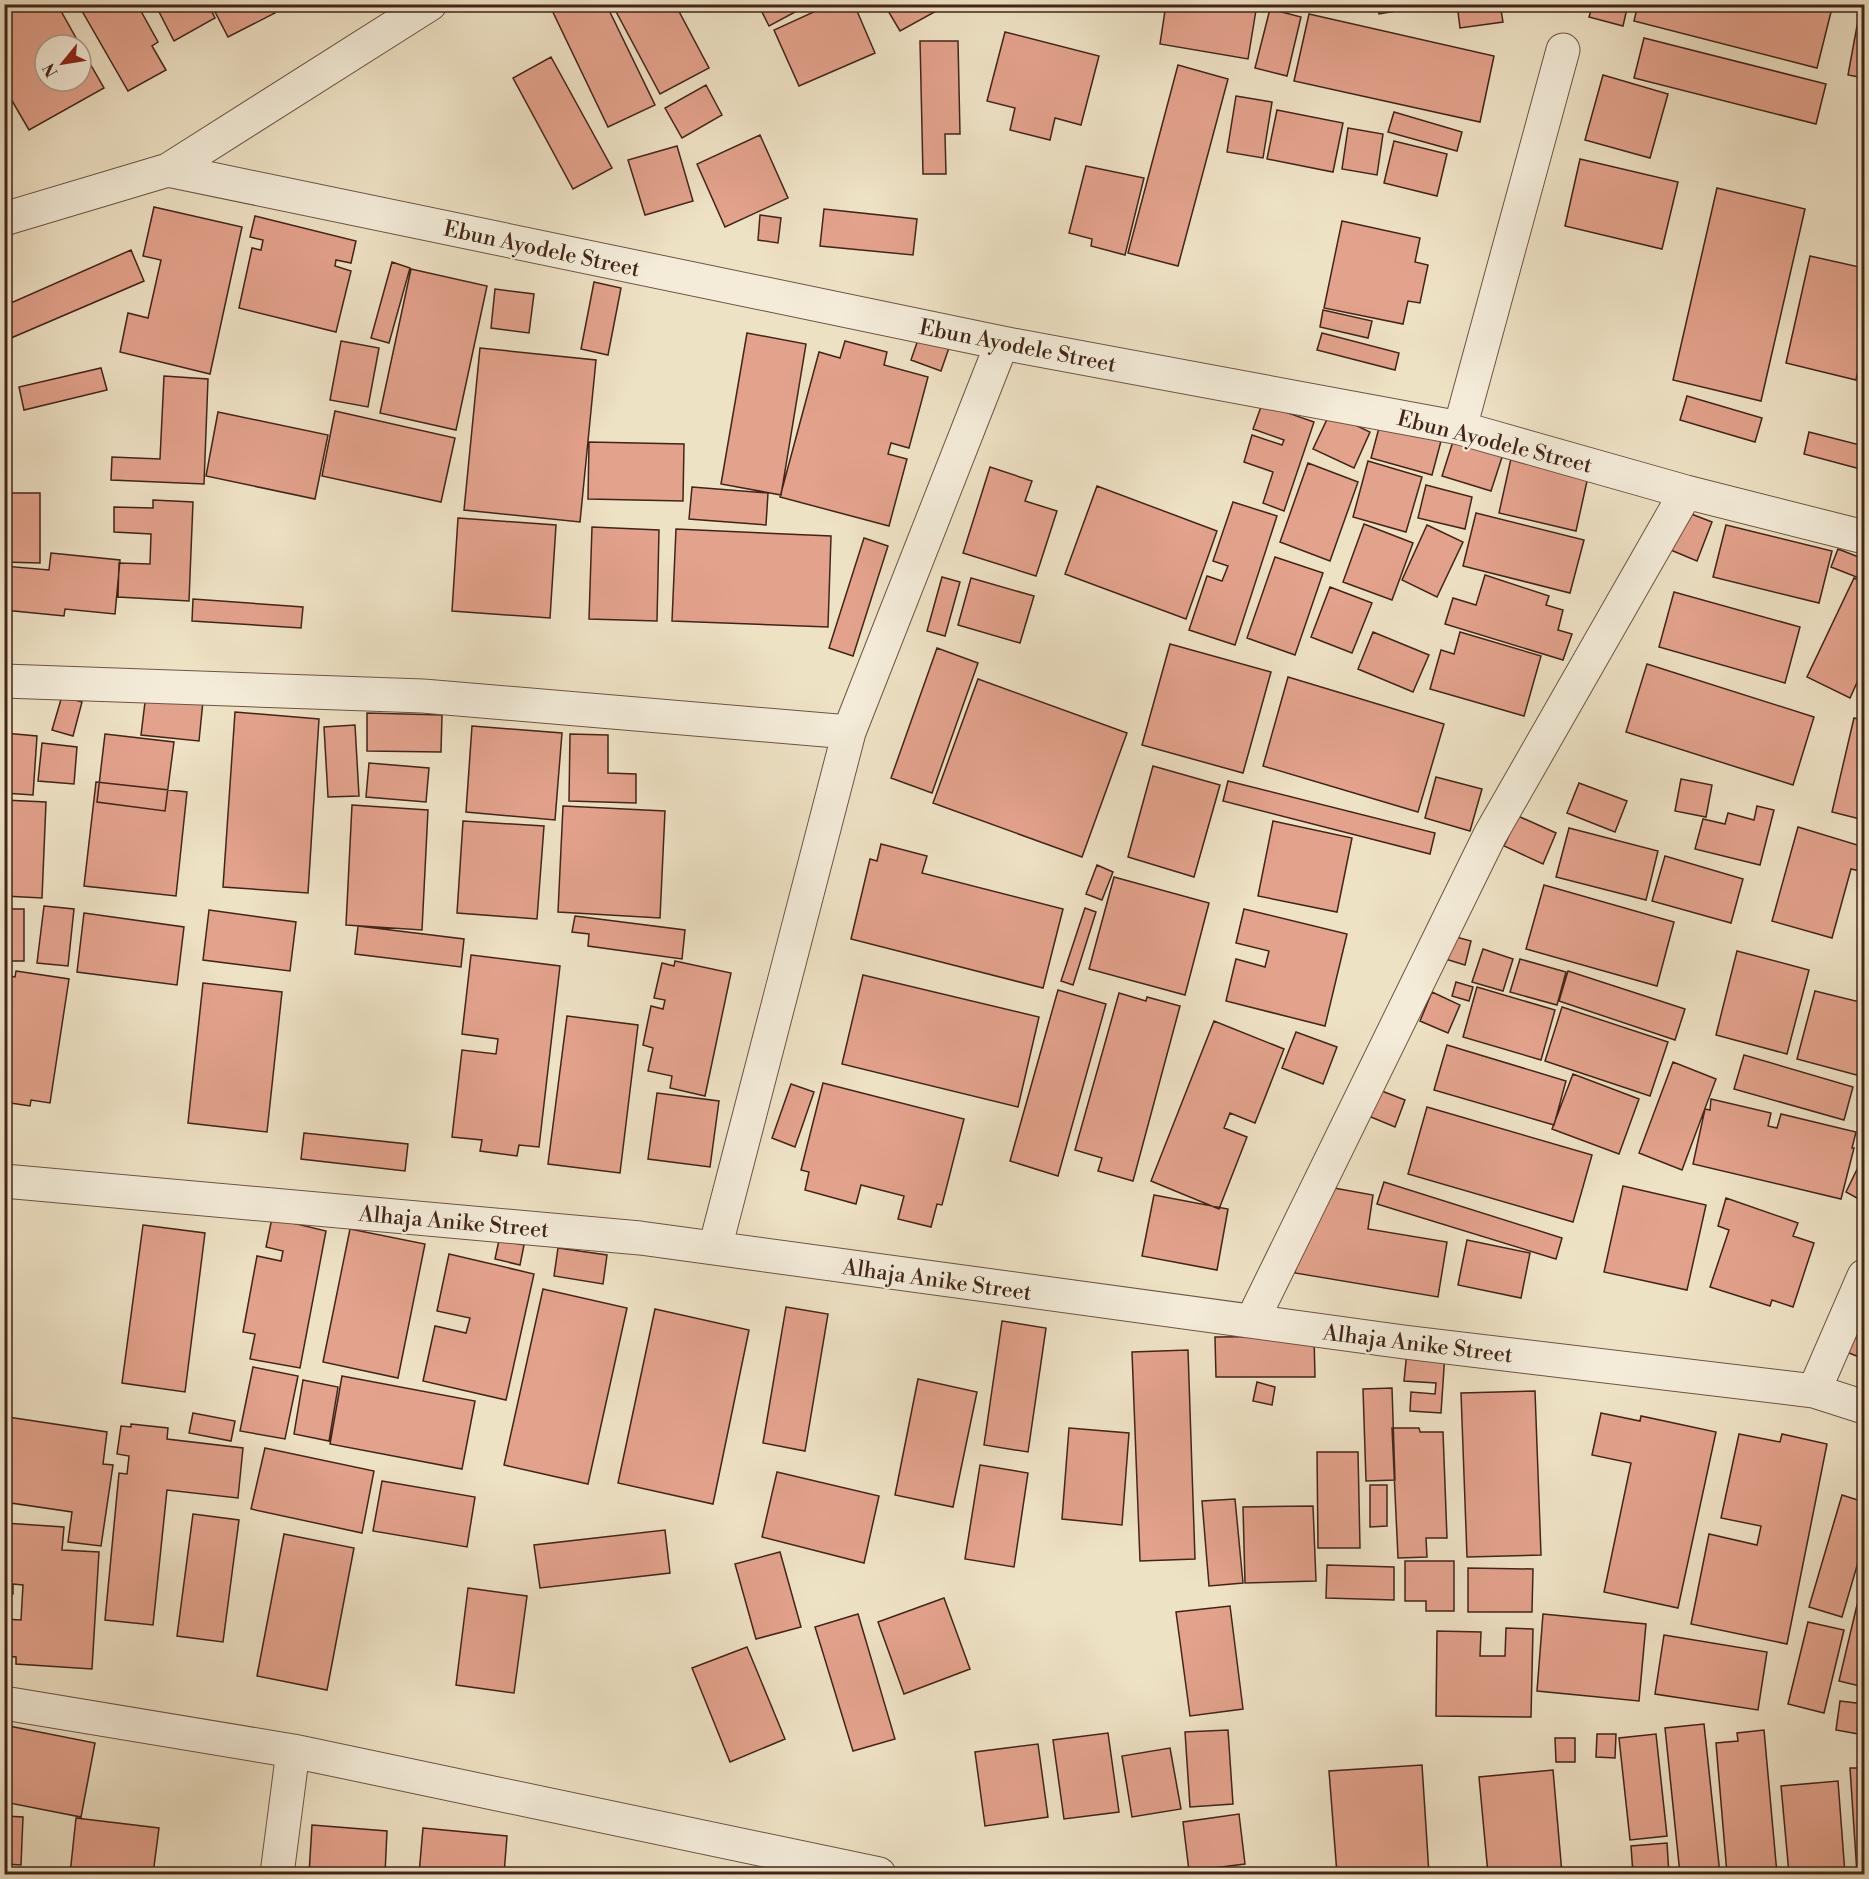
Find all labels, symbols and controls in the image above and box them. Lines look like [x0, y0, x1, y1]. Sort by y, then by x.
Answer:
north arrow [33, 33, 93, 93]
text: N [39, 59, 63, 80]
street label: Ebun Ayodele Street [441, 215, 642, 283]
street label: Ebun Ayodele Street [917, 314, 1119, 379]
street label: Ebun Ayodele Street [1394, 405, 1595, 480]
street label: Alhaja Anike Street [357, 1201, 550, 1244]
street label: Alhaja Anike Street [839, 1254, 1033, 1307]
street label: Alhaja Anike Street [1321, 1319, 1514, 1370]

